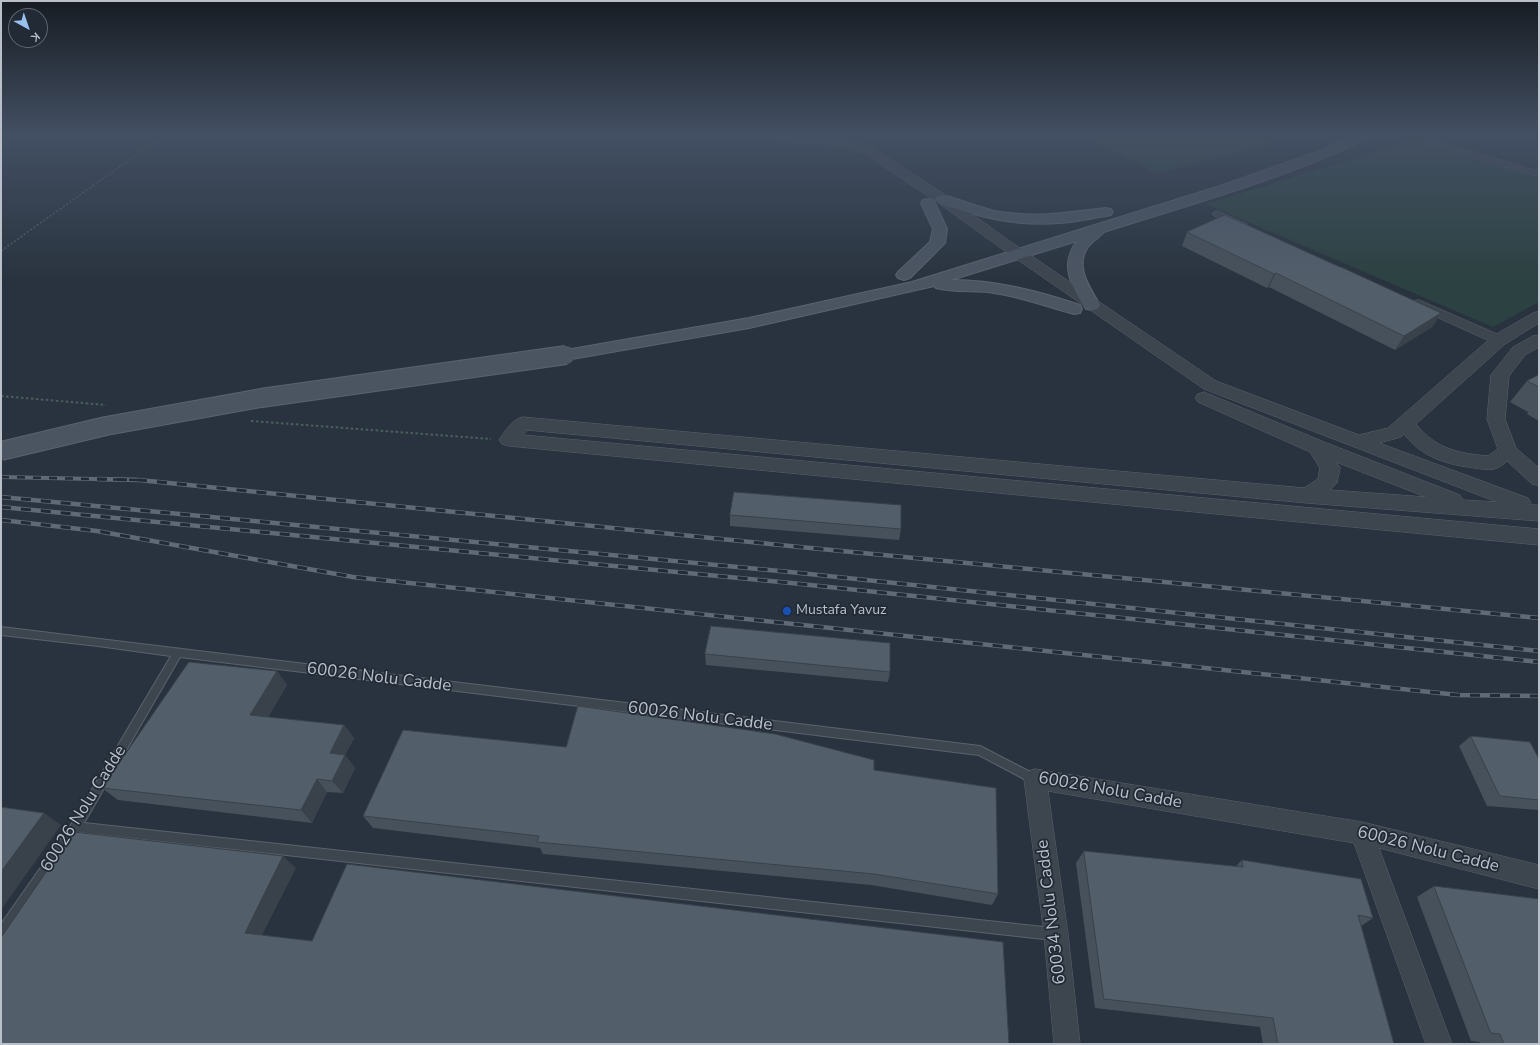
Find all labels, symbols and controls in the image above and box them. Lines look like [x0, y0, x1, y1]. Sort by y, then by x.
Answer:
north arrow [8, 8, 48, 48]
text: K [28, 29, 43, 45]
place label: Mustafa Yavuz [796, 603, 887, 619]
marker: Mustafa Yavuz [781, 605, 793, 617]
street label: 60026 Nolu Cadde [306, 659, 452, 697]
street label: 60026 Nolu Cadde [627, 698, 773, 736]
street label: 60026 Nolu Cadde [37, 742, 131, 876]
street label: 60026 Nolu Cadde [1037, 768, 1183, 814]
street label: 60026 Nolu Cadde [1355, 823, 1501, 877]
street label: 60034 Nolu Cadde [1033, 839, 1071, 985]

